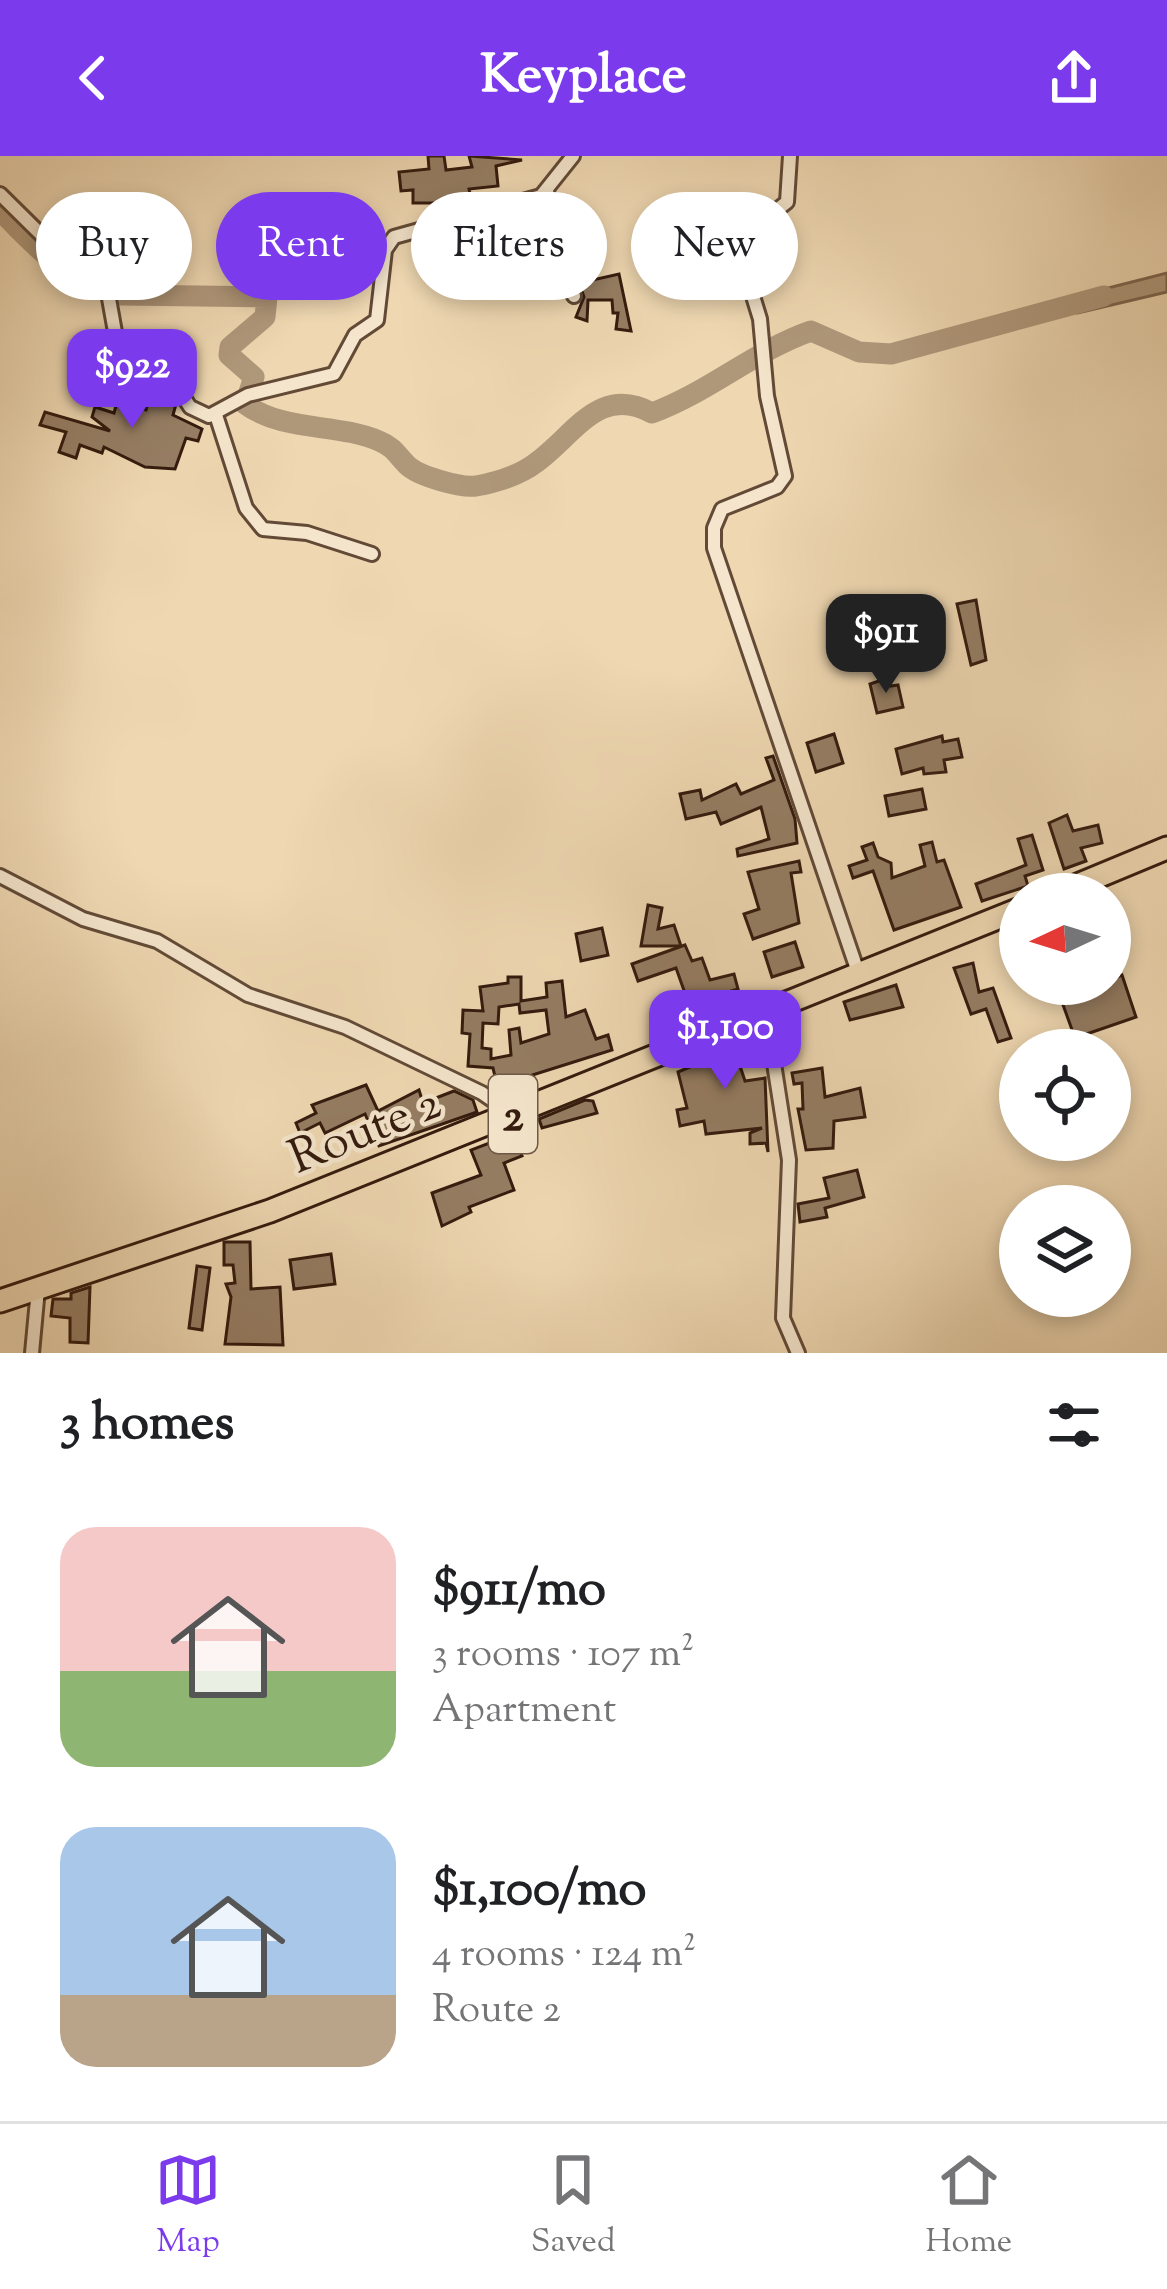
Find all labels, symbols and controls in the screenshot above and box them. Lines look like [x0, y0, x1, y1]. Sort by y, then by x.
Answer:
text: Keyplace [480, 39, 687, 117]
icon: back [60, 45, 126, 111]
icon: share [1041, 45, 1107, 111]
chip: Buy [36, 192, 192, 300]
chip: Rent [216, 192, 387, 300]
chip: Filters [411, 192, 607, 300]
chip: New [631, 192, 798, 300]
pin: $922 [61, 329, 203, 431]
text: $922 [94, 340, 170, 396]
pin: $911 [815, 594, 957, 696]
text: $911 [853, 605, 919, 661]
north arrow [999, 873, 1131, 1005]
map controls [999, 873, 1131, 1317]
pin: $1,100 [627, 990, 823, 1092]
text: $1,100 [676, 1001, 774, 1057]
button: locate [999, 1029, 1131, 1161]
street label: Route 2 [280, 1071, 452, 1195]
road number: 2 [489, 1075, 537, 1153]
button: layers [999, 1185, 1131, 1317]
text: 3 homes [60, 1389, 234, 1462]
icon: filters [1041, 1392, 1107, 1458]
text: $911/mo [432, 1555, 606, 1628]
icon: home [156, 1575, 300, 1719]
text: 3 rooms · 107 m² [432, 1628, 694, 1684]
text: Apartment [432, 1684, 616, 1740]
text: $1,100/mo [432, 1855, 646, 1928]
icon: home [156, 1875, 300, 2019]
text: 4 rooms · 124 m² [432, 1928, 696, 1984]
text: Route 2 [432, 1984, 561, 2040]
tab: Map [155, 2147, 221, 2267]
tab: Saved [531, 2147, 616, 2267]
tab: Home [926, 2147, 1012, 2267]

